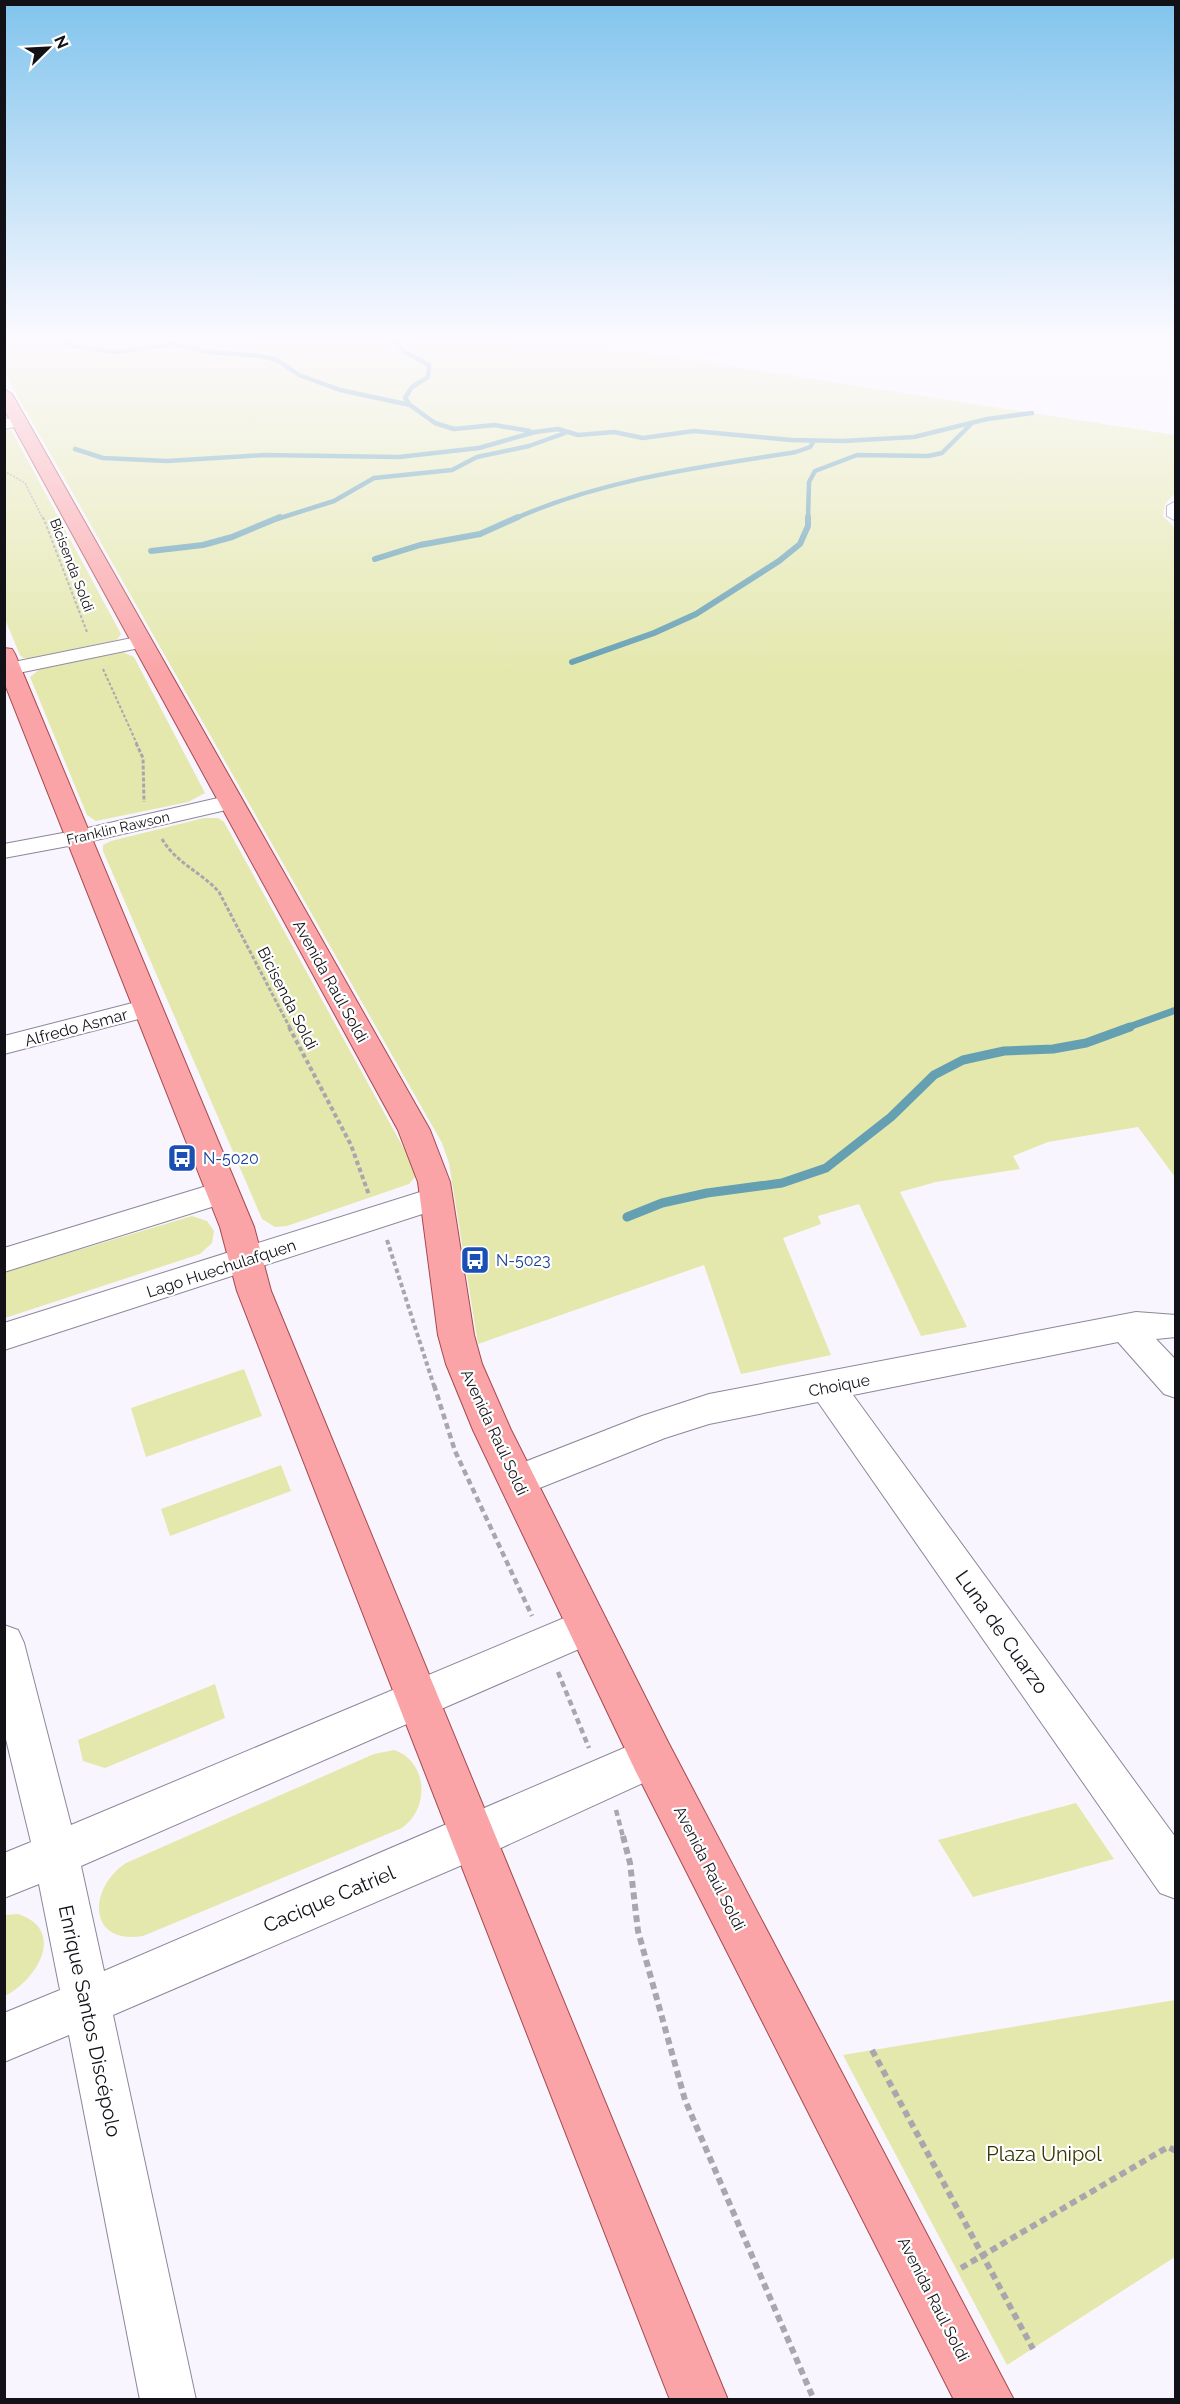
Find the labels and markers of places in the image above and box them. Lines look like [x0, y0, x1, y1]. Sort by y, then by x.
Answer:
bus stop icon: N-5020 [166, 1142, 198, 1174]
place label: N-5020 [203, 1149, 259, 1168]
bus stop icon: N-5023 [459, 1244, 491, 1276]
place label: N-5023 [496, 1251, 551, 1270]

